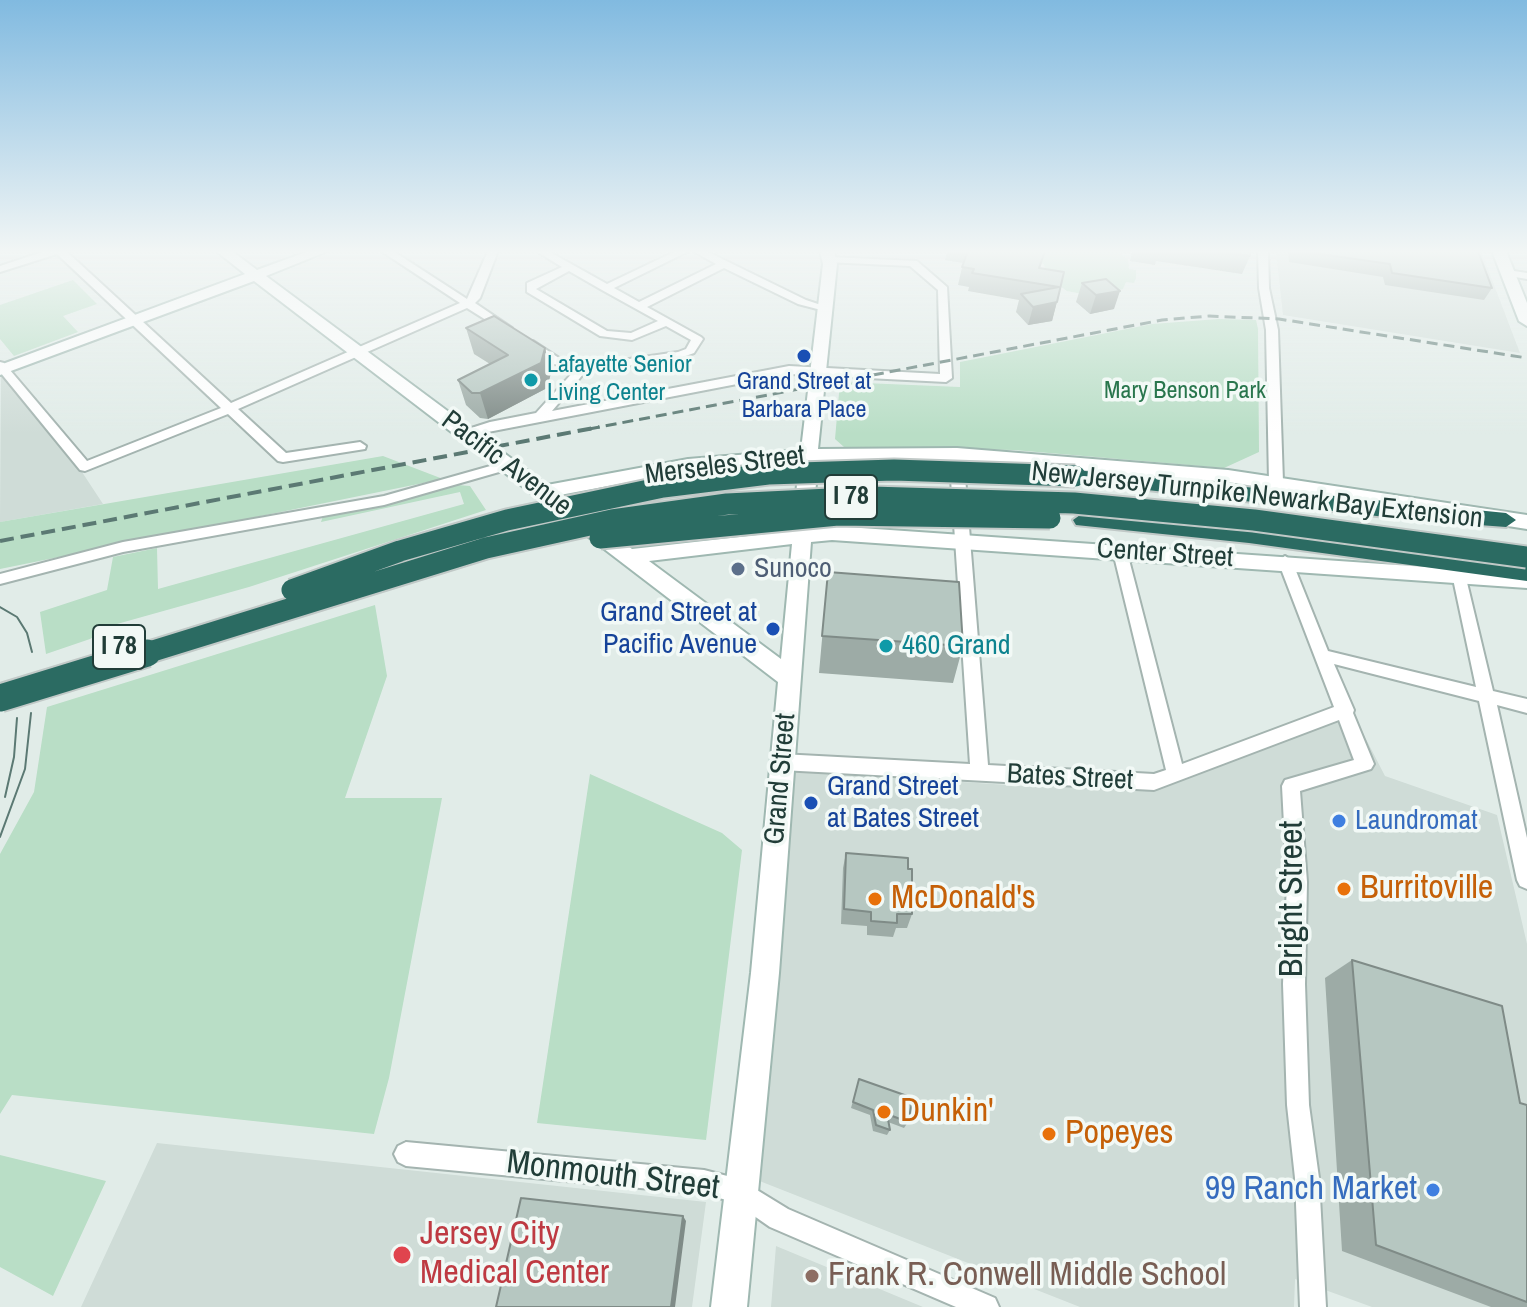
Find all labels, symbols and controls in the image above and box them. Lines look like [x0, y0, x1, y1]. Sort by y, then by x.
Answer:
marker: Grand Street at Barbara Place [795, 347, 813, 365]
place label: Lafayette Senior Living Center [547, 352, 691, 408]
place label: Grand Street at Barbara Place [737, 369, 871, 425]
marker: Lafayette Senior Living Center [522, 371, 540, 389]
park label: Mary Benson Park [1104, 378, 1266, 406]
street label: Pacific Avenue [434, 404, 578, 524]
street label: Merseles Street [643, 440, 807, 492]
street label: New Jersey Turnpike Newark Bay Extension [1030, 456, 1484, 536]
road number: I 78 [825, 475, 877, 519]
street label: Center Street [1096, 532, 1234, 576]
place label: Sunoco [754, 552, 832, 586]
marker: Sunoco [729, 560, 747, 578]
place label: Grand Street at Pacific Avenue [600, 596, 757, 662]
marker: Grand Street at Pacific Avenue [764, 620, 782, 638]
road number: I 78 [93, 625, 145, 669]
place label: 460 Grand [902, 629, 1010, 663]
marker: 460 Grand [877, 637, 895, 655]
street label: Grand Street [759, 712, 803, 846]
street label: Bates Street [1006, 758, 1134, 798]
place label: Grand Street at Bates Street [827, 770, 979, 836]
marker: Grand Street at Bates Street [802, 794, 820, 812]
place label: Laundromat [1355, 804, 1478, 838]
marker: Laundromat [1330, 812, 1348, 830]
street label: Bright Street [1273, 821, 1313, 977]
place label: Burritoville [1360, 869, 1493, 909]
place label: McDonald's [891, 879, 1036, 919]
marker: Burritoville [1335, 880, 1353, 898]
marker: McDonald's [866, 890, 884, 908]
place label: Dunkin' [900, 1092, 994, 1132]
marker: Dunkin' [875, 1103, 893, 1121]
place label: Popeyes [1065, 1114, 1173, 1154]
marker: Popeyes [1040, 1125, 1058, 1143]
street label: Monmouth Street [504, 1143, 722, 1209]
place label: 99 Ranch Market [1205, 1170, 1417, 1210]
marker: 99 Ranch Market [1424, 1181, 1442, 1199]
place label: Jersey City Medical Center [420, 1215, 609, 1294]
marker: Jersey City Medical Center [391, 1244, 413, 1266]
place label: Frank R. Conwell Middle School [828, 1256, 1226, 1296]
marker: Frank R. Conwell Middle School [803, 1267, 821, 1285]

